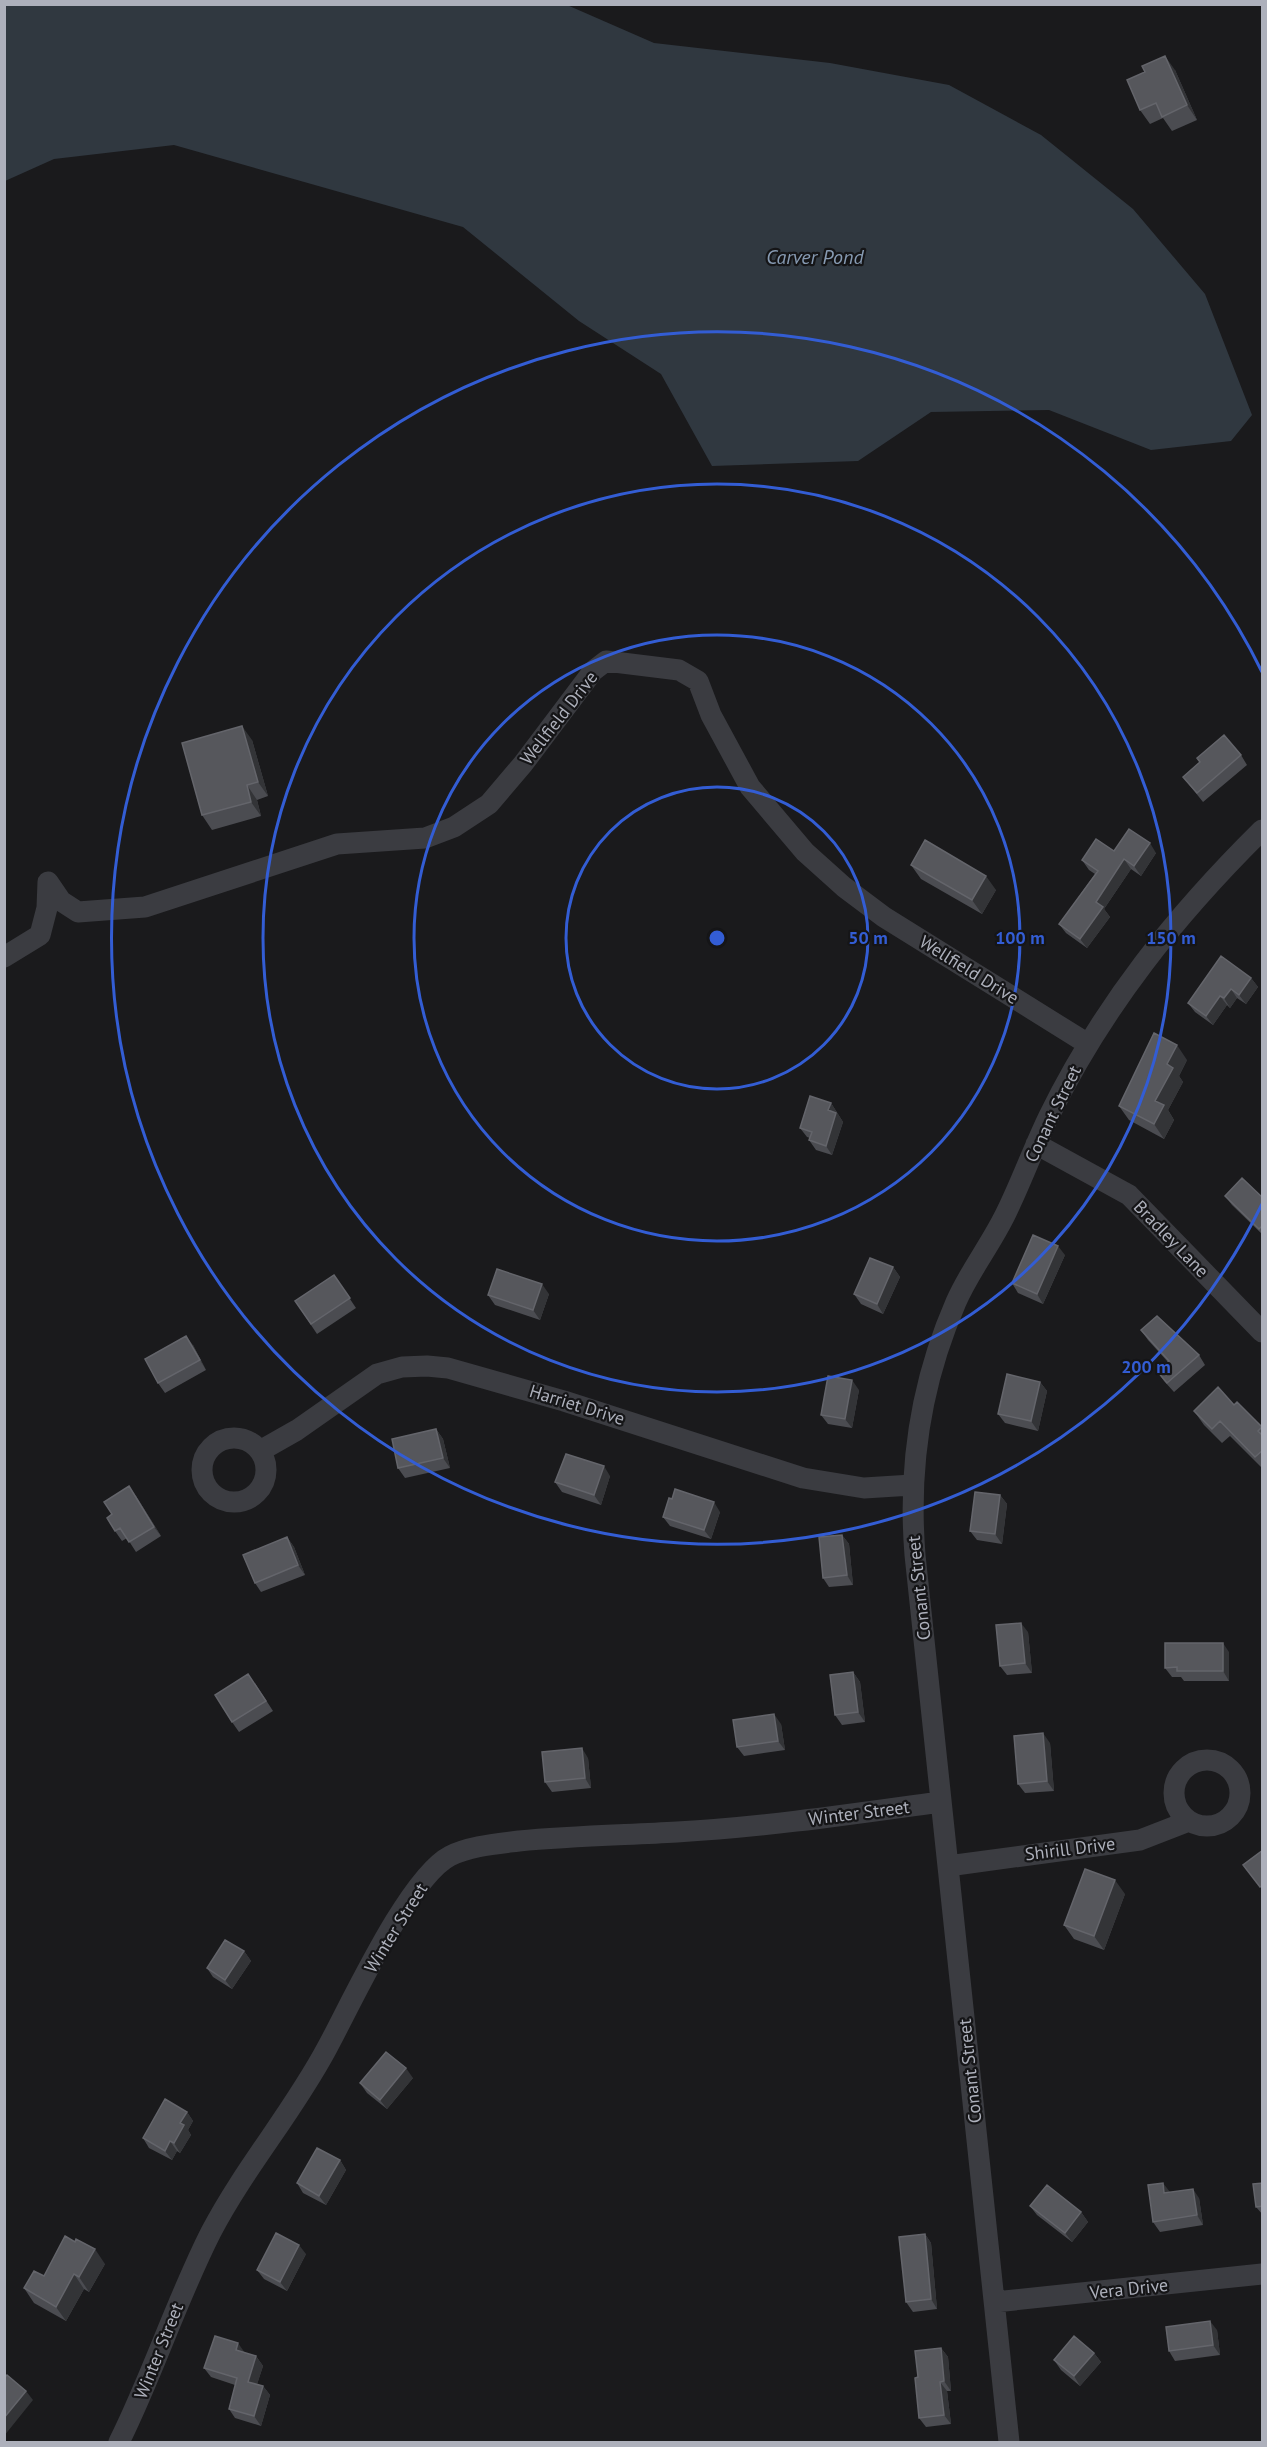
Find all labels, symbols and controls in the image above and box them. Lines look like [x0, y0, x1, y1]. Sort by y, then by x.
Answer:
water label: Carver Pond [766, 244, 864, 270]
street label: Wellfield Drive [515, 666, 602, 769]
text: 50 m [848, 926, 888, 949]
text: 100 m [995, 926, 1045, 949]
text: 150 m [1146, 926, 1196, 949]
centre of rings [707, 928, 727, 948]
street label: Wellfield Drive [915, 930, 1023, 1009]
street label: Conant Street [1019, 1062, 1086, 1166]
street label: Bradley Lane [1129, 1195, 1214, 1282]
text: 200 m [1121, 1355, 1171, 1378]
street label: Harriet Drive [527, 1379, 628, 1430]
street label: Conant Street [902, 1535, 935, 1641]
street label: Winter Street [807, 1795, 911, 1830]
street label: Shirill Drive [1023, 1832, 1116, 1865]
street label: Winter Street [359, 1879, 432, 1977]
street label: Conant Street [953, 2018, 986, 2124]
street label: Vera Drive [1088, 2273, 1169, 2304]
street label: Winter Street [129, 2299, 188, 2402]

